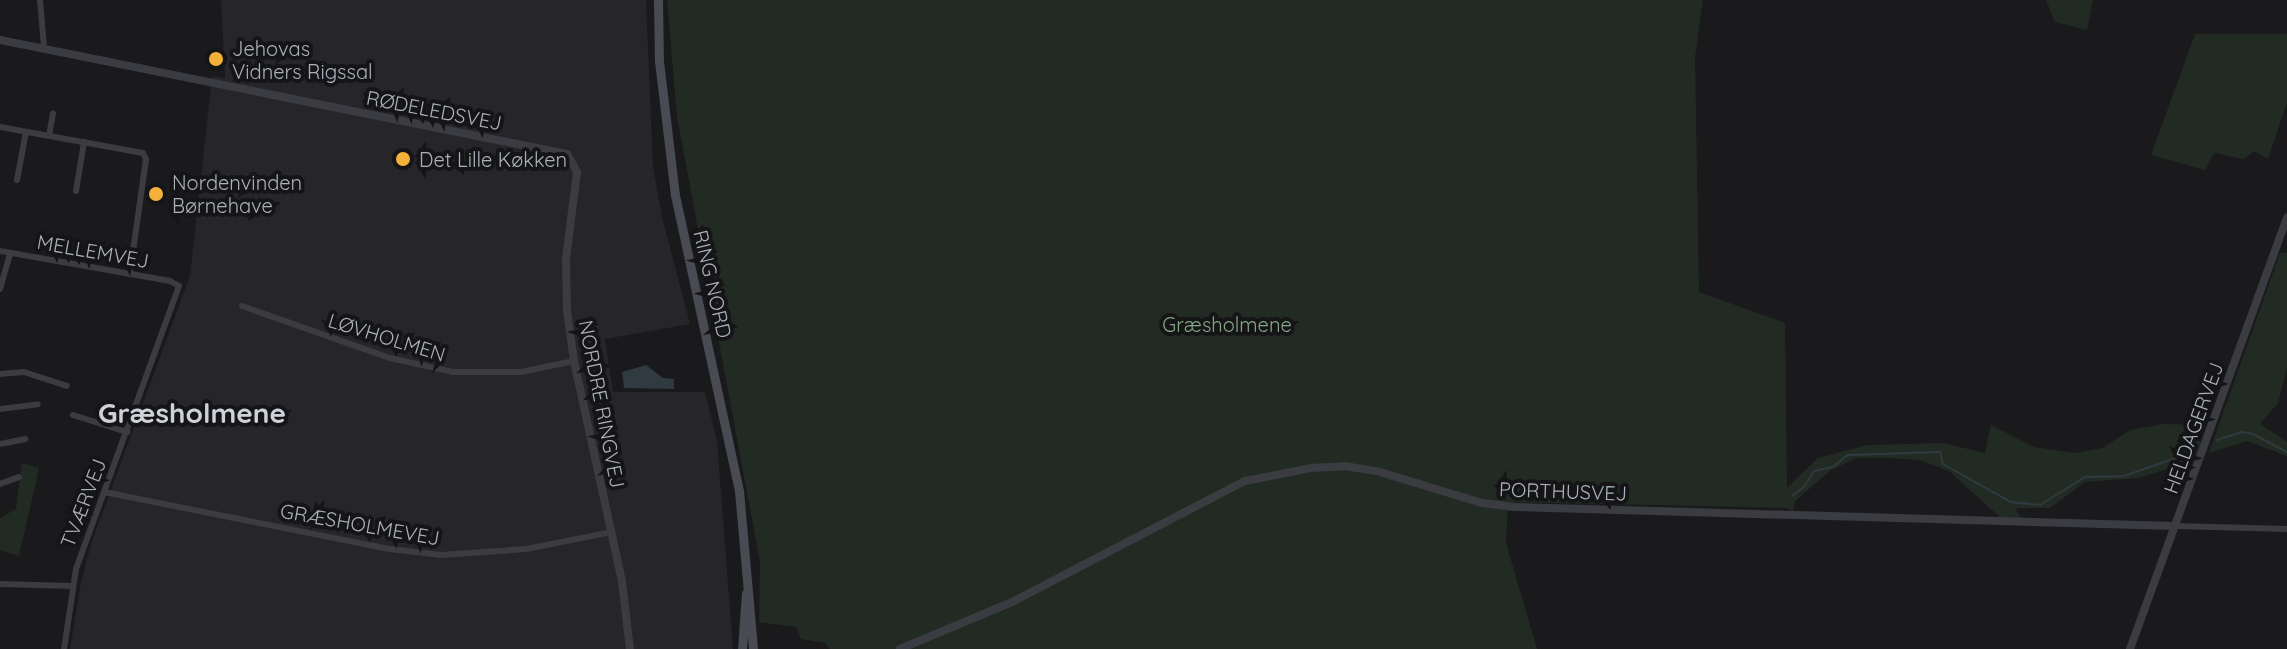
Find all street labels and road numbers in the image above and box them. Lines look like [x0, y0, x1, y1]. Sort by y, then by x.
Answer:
street label: RØDELEDSVEJ [364, 85, 504, 135]
street label: RING NORD [689, 228, 737, 340]
street label: MELLEMVEJ [35, 229, 151, 273]
street label: LØVHOLMEN [326, 308, 448, 366]
street label: NORDRE RINGVEJ [574, 318, 630, 490]
street label: HELDAGERVEJ [2158, 359, 2228, 497]
street label: TVÆRVEJ [55, 455, 111, 551]
street label: PORTHUSVEJ [1499, 477, 1627, 505]
street label: GRÆSHOLMEVEJ [279, 498, 441, 550]

